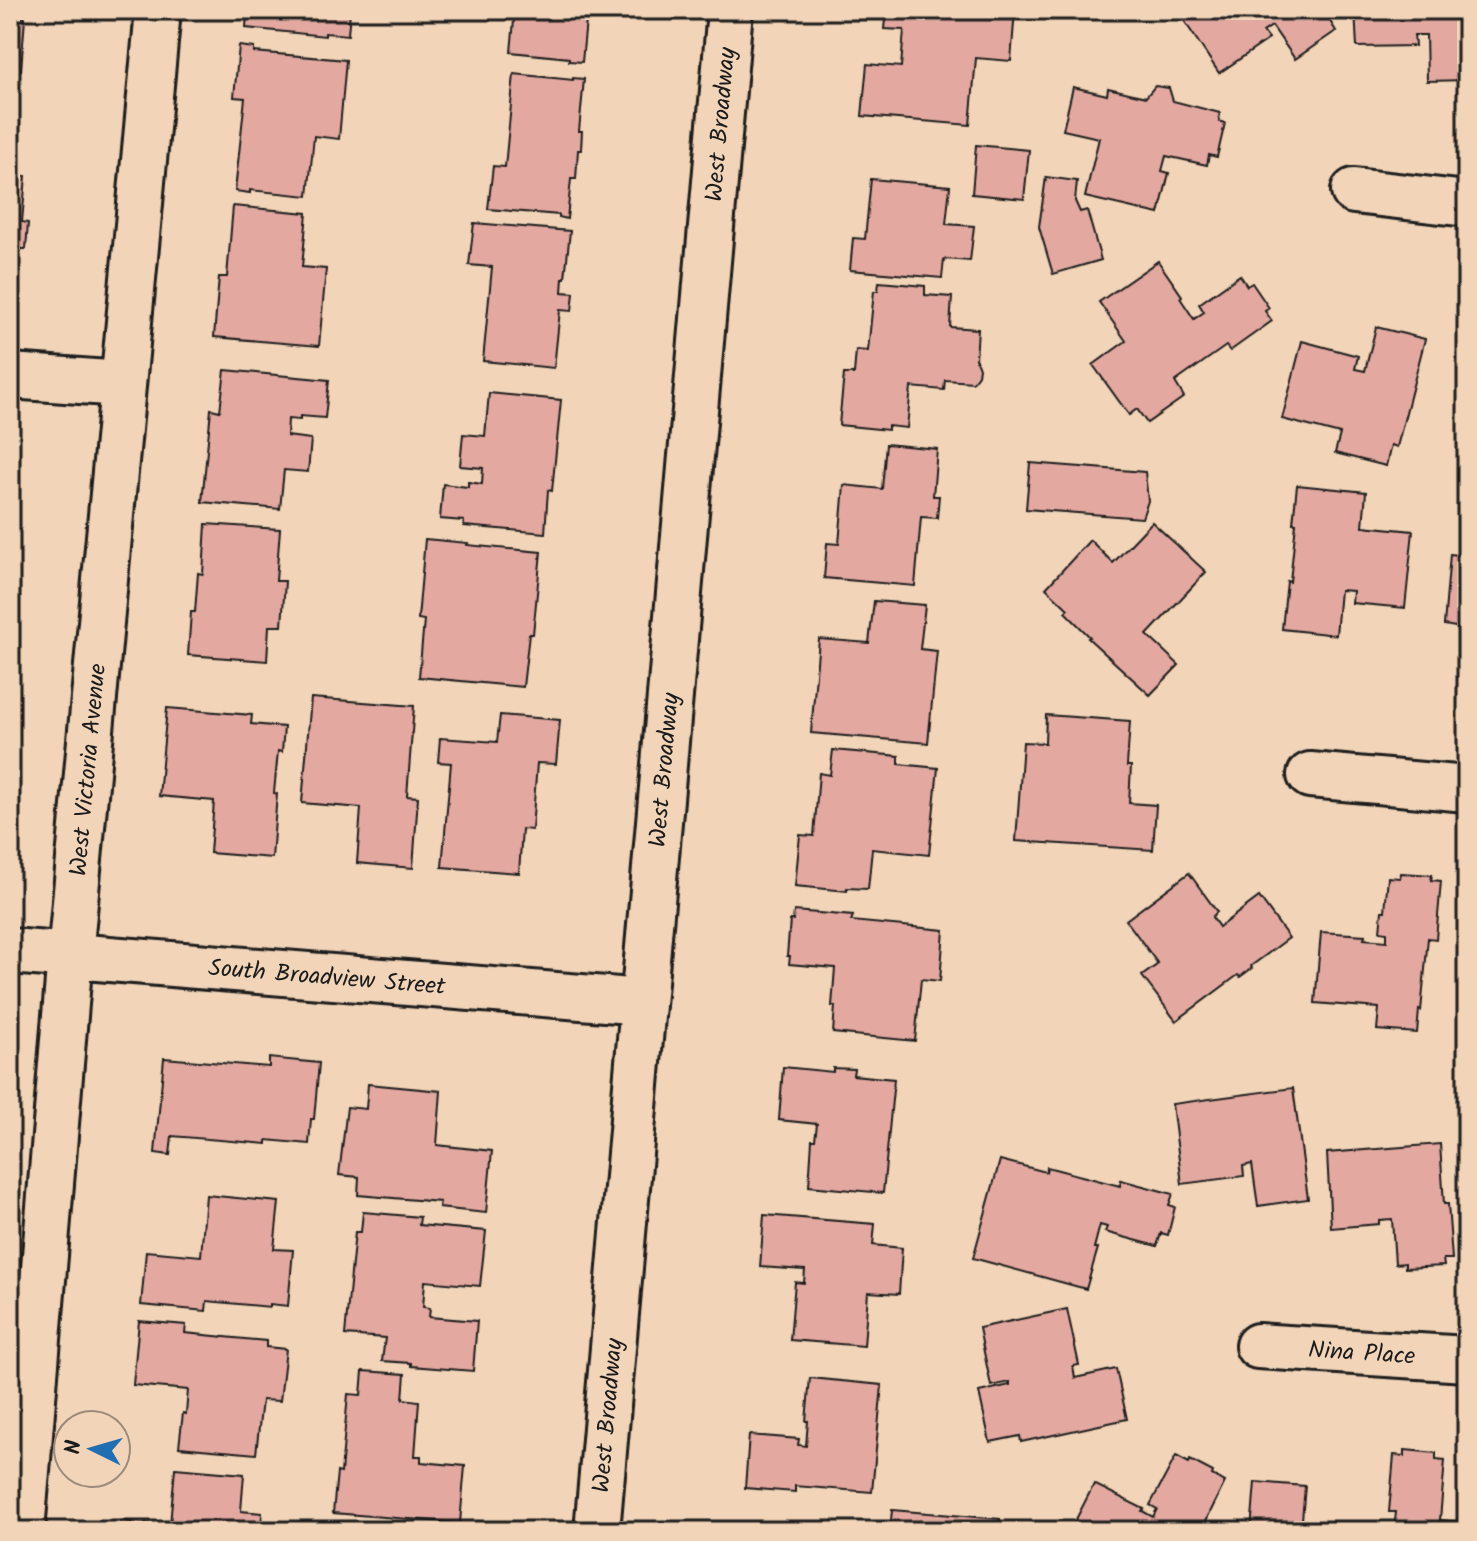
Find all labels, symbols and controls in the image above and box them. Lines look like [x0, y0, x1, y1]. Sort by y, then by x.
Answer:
street label: West Broadway [695, 45, 748, 203]
street label: West Victoria Avenue [60, 662, 118, 878]
street label: West Broadway [639, 690, 691, 849]
street label: South Broadview Street [207, 949, 448, 1007]
street label: Nina Place [1307, 1331, 1417, 1377]
street label: West Broadway [582, 1336, 635, 1494]
north arrow [52, 1409, 132, 1489]
text: N [57, 1439, 93, 1456]

